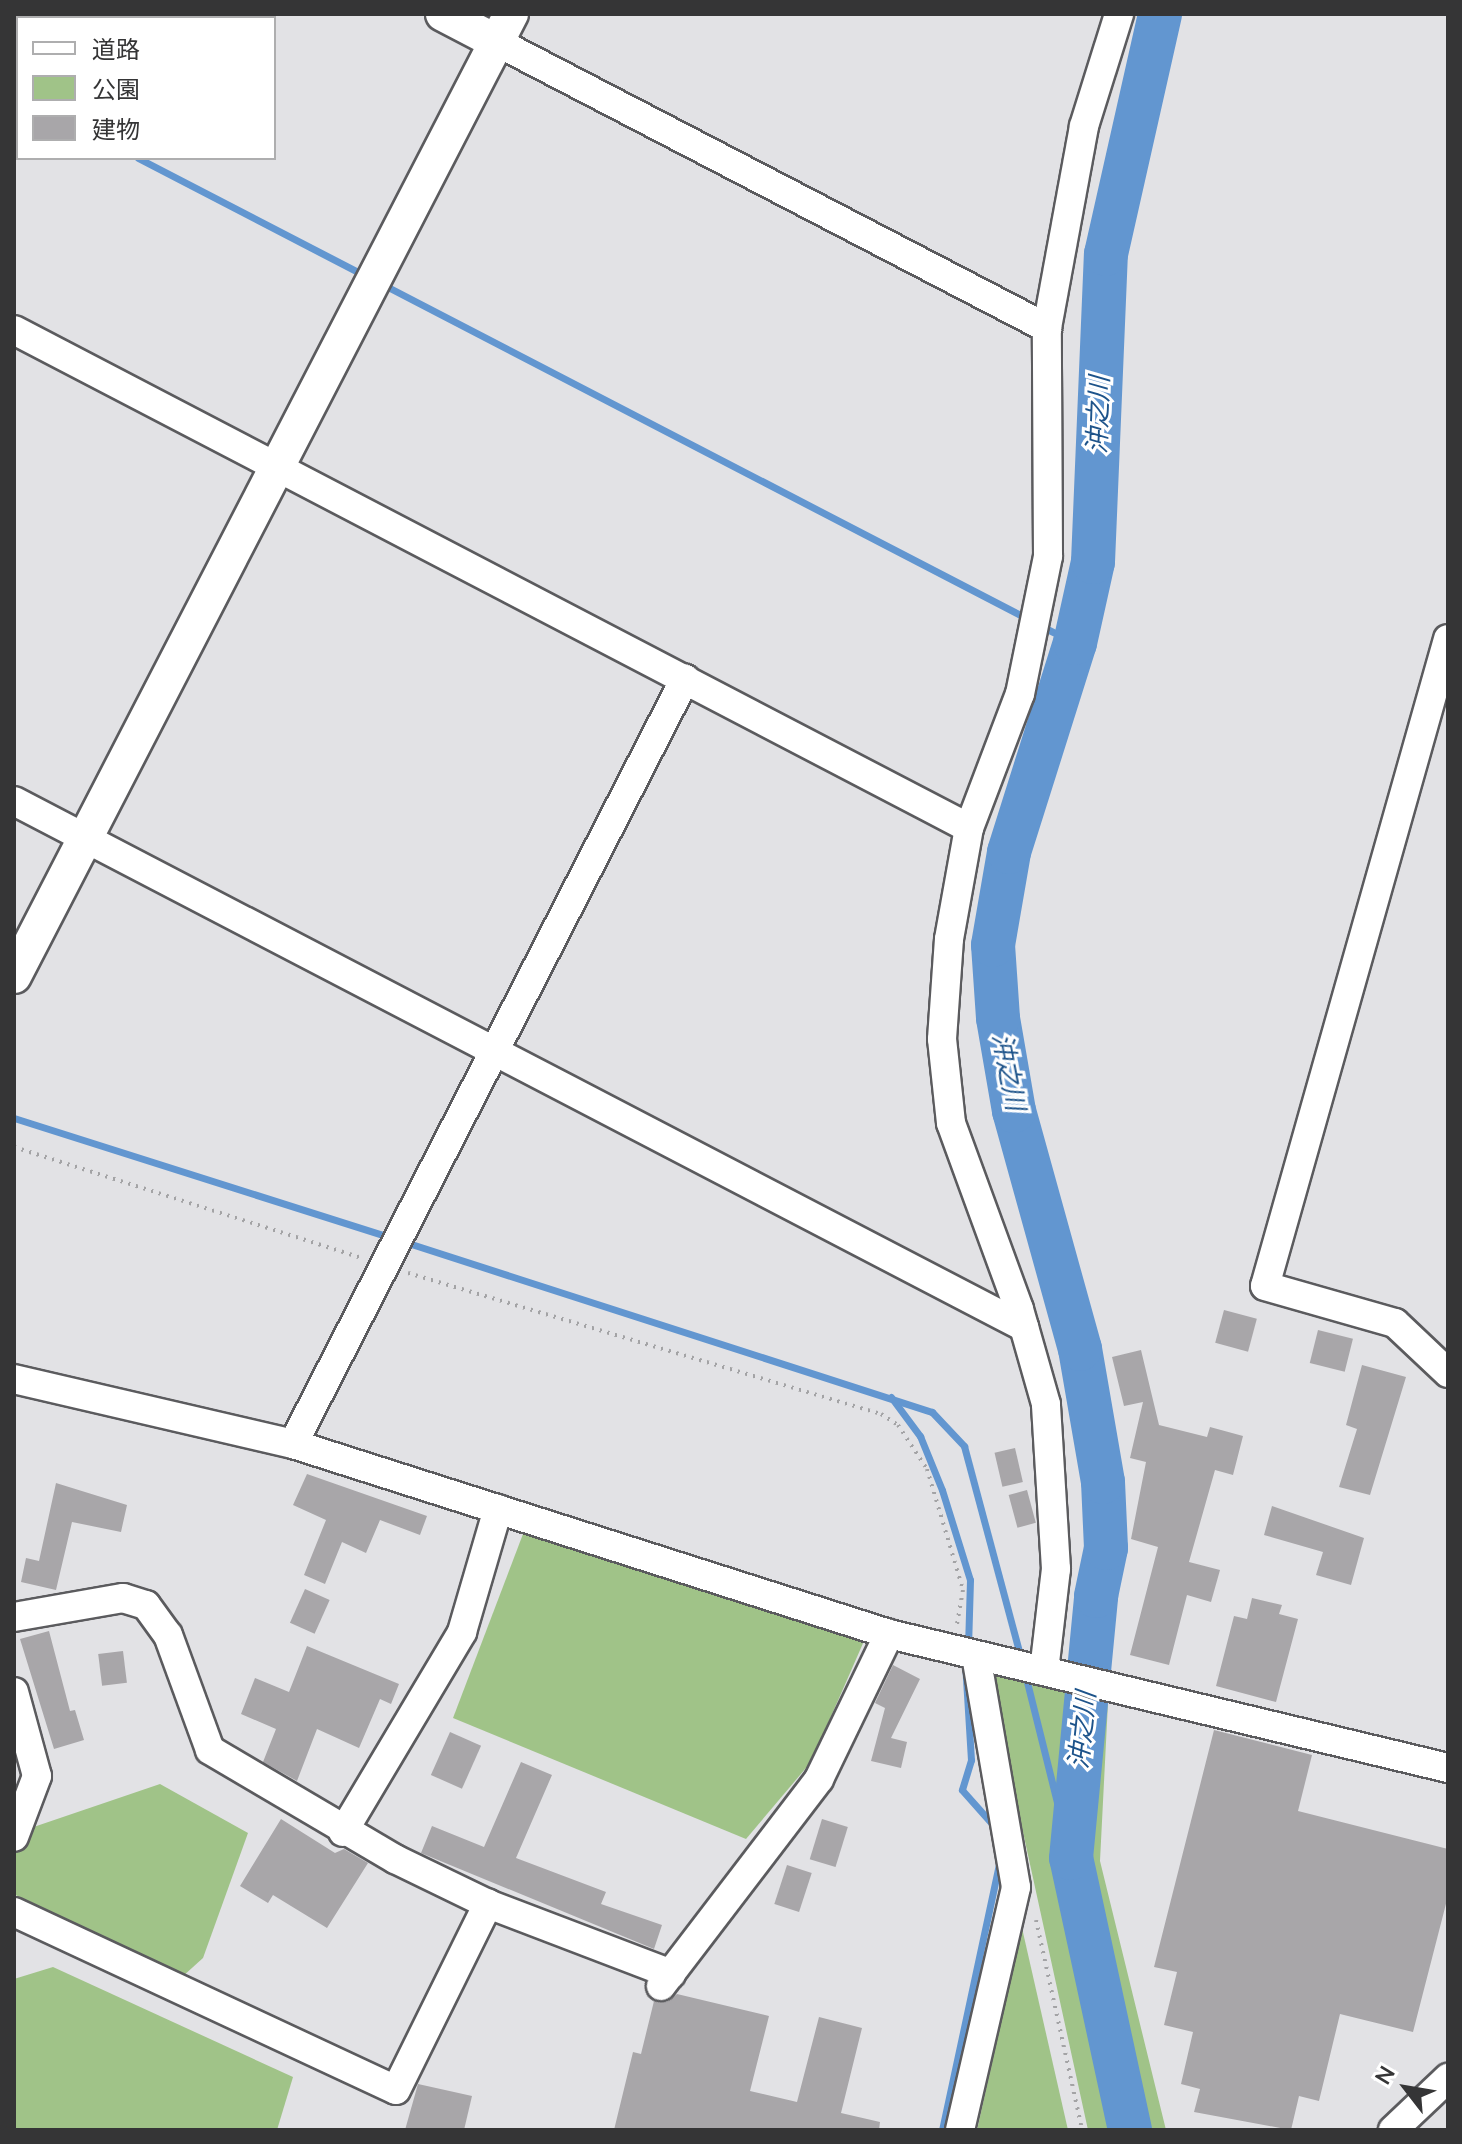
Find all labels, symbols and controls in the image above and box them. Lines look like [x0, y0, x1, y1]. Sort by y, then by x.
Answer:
legend [16, 16, 276, 160]
text: 道路 [92, 34, 140, 66]
text: 公園 [92, 74, 140, 106]
text: 建物 [92, 114, 140, 146]
water label: 沖之川 [1082, 375, 1116, 455]
water label: 沖之川 [985, 1031, 1031, 1113]
water label: 沖之川 [1063, 1690, 1103, 1770]
north arrow [1366, 2048, 1446, 2128]
text: N [1368, 2061, 1403, 2090]

